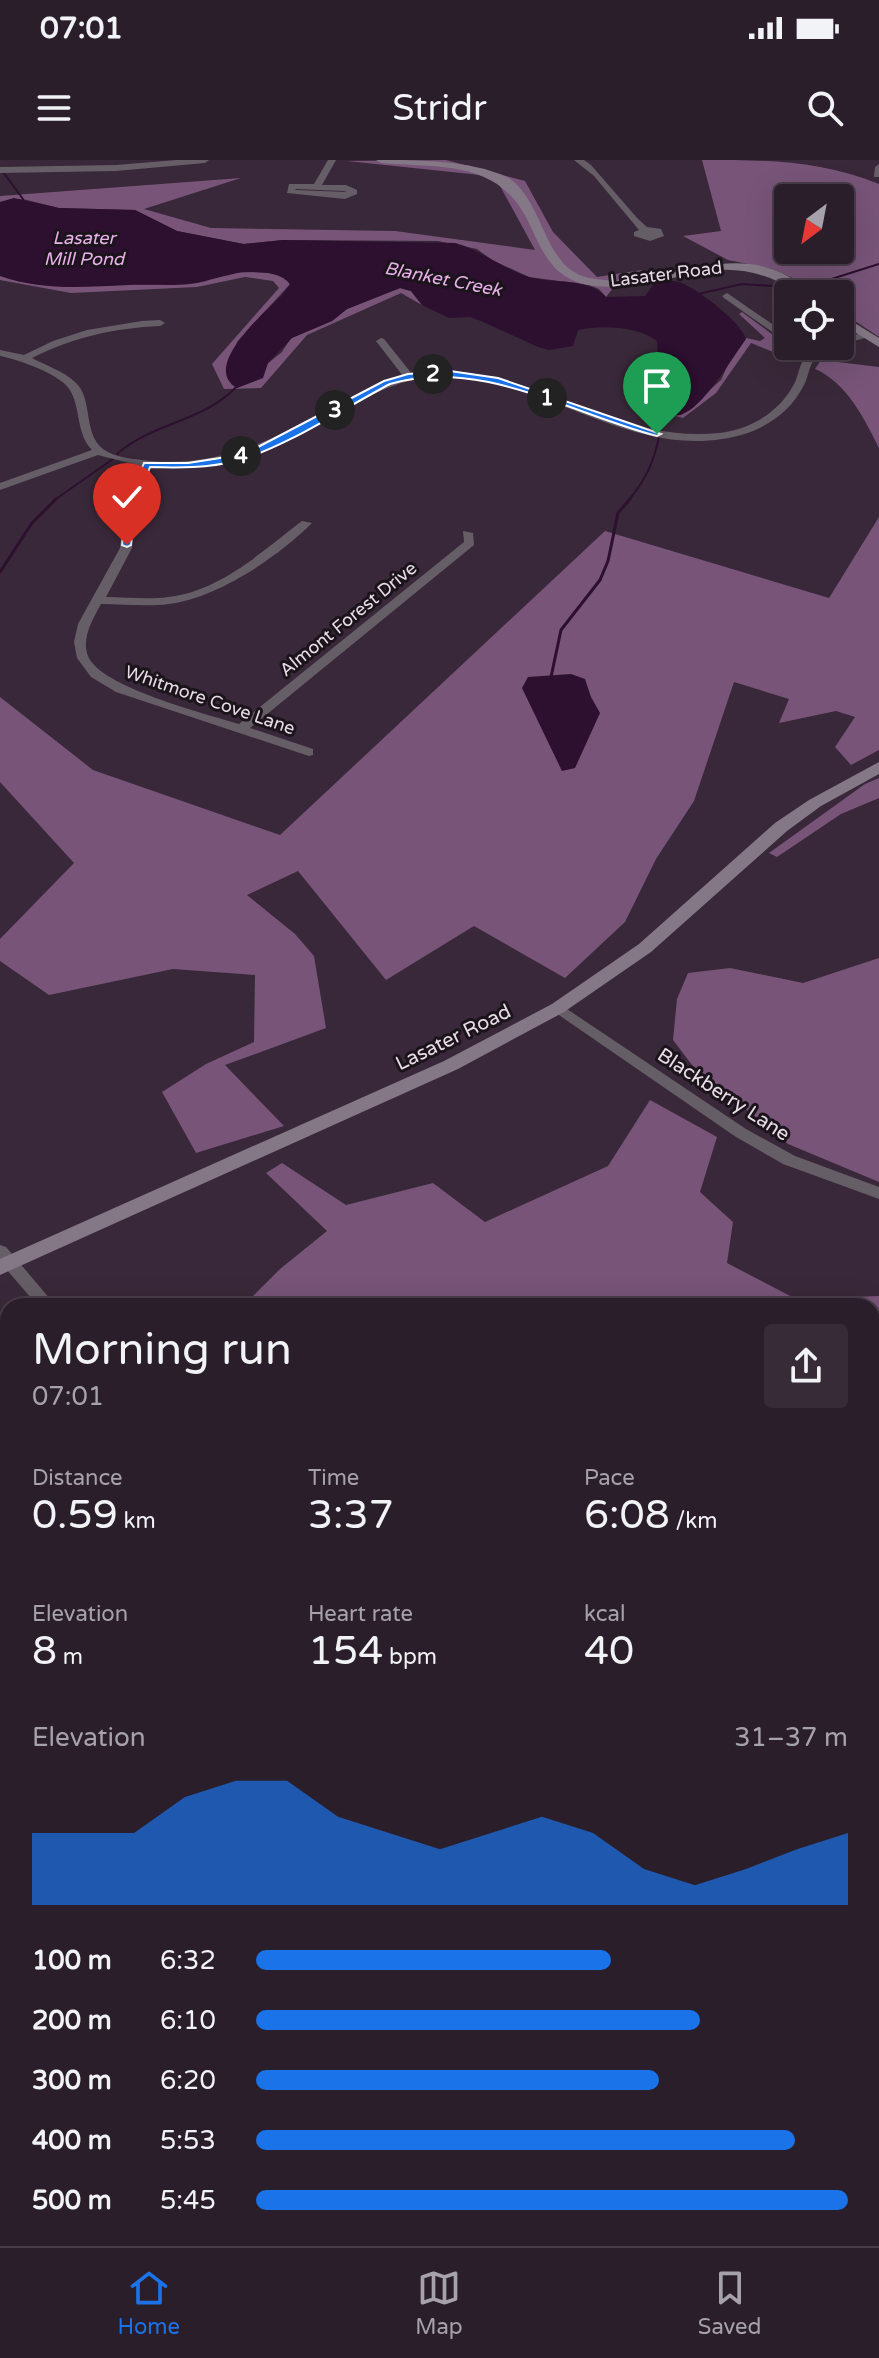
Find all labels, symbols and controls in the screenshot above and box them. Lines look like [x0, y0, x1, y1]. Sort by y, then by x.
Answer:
text: 07:01 [40, 10, 123, 47]
icon: menu [32, 86, 76, 130]
icon: search [803, 86, 847, 130]
text: Stridr [392, 87, 487, 130]
north arrow [774, 184, 854, 264]
map controls [774, 184, 854, 360]
water label: Lasater Mill Pond [44, 227, 127, 270]
street label: Lasater Road [609, 256, 723, 292]
water label: Blanket Creek [383, 257, 504, 301]
button: locate [774, 280, 854, 360]
pin [623, 352, 691, 434]
pin: 2 [413, 354, 453, 394]
text: 2 [426, 361, 440, 387]
icon: arrive [635, 364, 679, 408]
pin: 1 [527, 378, 567, 418]
text: 1 [540, 385, 554, 411]
pin: 3 [315, 390, 355, 430]
text: 3 [328, 397, 342, 423]
pin: 4 [221, 436, 261, 476]
text: 4 [234, 443, 248, 469]
pin [93, 463, 161, 545]
icon: check [105, 475, 149, 519]
street label: Almont Forest Drive [275, 557, 421, 681]
street label: Whitmore Cove Lane [122, 661, 298, 739]
street label: Lasater Road [392, 1000, 515, 1076]
street label: Blackberry Lane [653, 1043, 794, 1147]
text: Morning run [32, 1324, 292, 1377]
button: share [764, 1324, 848, 1408]
text: 07:01 [32, 1381, 104, 1412]
text: Distance [32, 1465, 123, 1491]
text: Time [308, 1465, 359, 1491]
text: Pace [584, 1465, 635, 1491]
text: 0.59 [32, 1491, 118, 1539]
text: 3:37 [308, 1491, 394, 1539]
text: 6:08 [584, 1491, 670, 1539]
text: km [118, 1508, 156, 1534]
text: /km [670, 1508, 717, 1534]
text: Elevation [32, 1601, 128, 1627]
text: Heart rate [308, 1601, 413, 1627]
text: kcal [584, 1601, 625, 1627]
text: 8 [32, 1627, 57, 1675]
text: 154 [308, 1627, 383, 1675]
text: 40 [584, 1627, 634, 1675]
text: m [57, 1644, 83, 1670]
text: bpm [383, 1644, 437, 1670]
text: Elevation [32, 1722, 146, 1753]
text: 31–37 m [734, 1722, 848, 1753]
text: 100 m [32, 1945, 112, 1976]
text: 6:32 [160, 1945, 216, 1976]
text: 200 m [32, 2005, 112, 2036]
text: 6:10 [160, 2005, 216, 2036]
text: 300 m [32, 2065, 112, 2096]
text: 6:20 [160, 2065, 216, 2096]
text: 400 m [32, 2125, 112, 2156]
text: 5:53 [160, 2125, 216, 2156]
text: 500 m [32, 2185, 112, 2216]
text: 5:45 [160, 2185, 216, 2216]
tab: Home [118, 2266, 180, 2340]
tab: Map [415, 2266, 463, 2340]
tab: Saved [698, 2266, 761, 2340]

